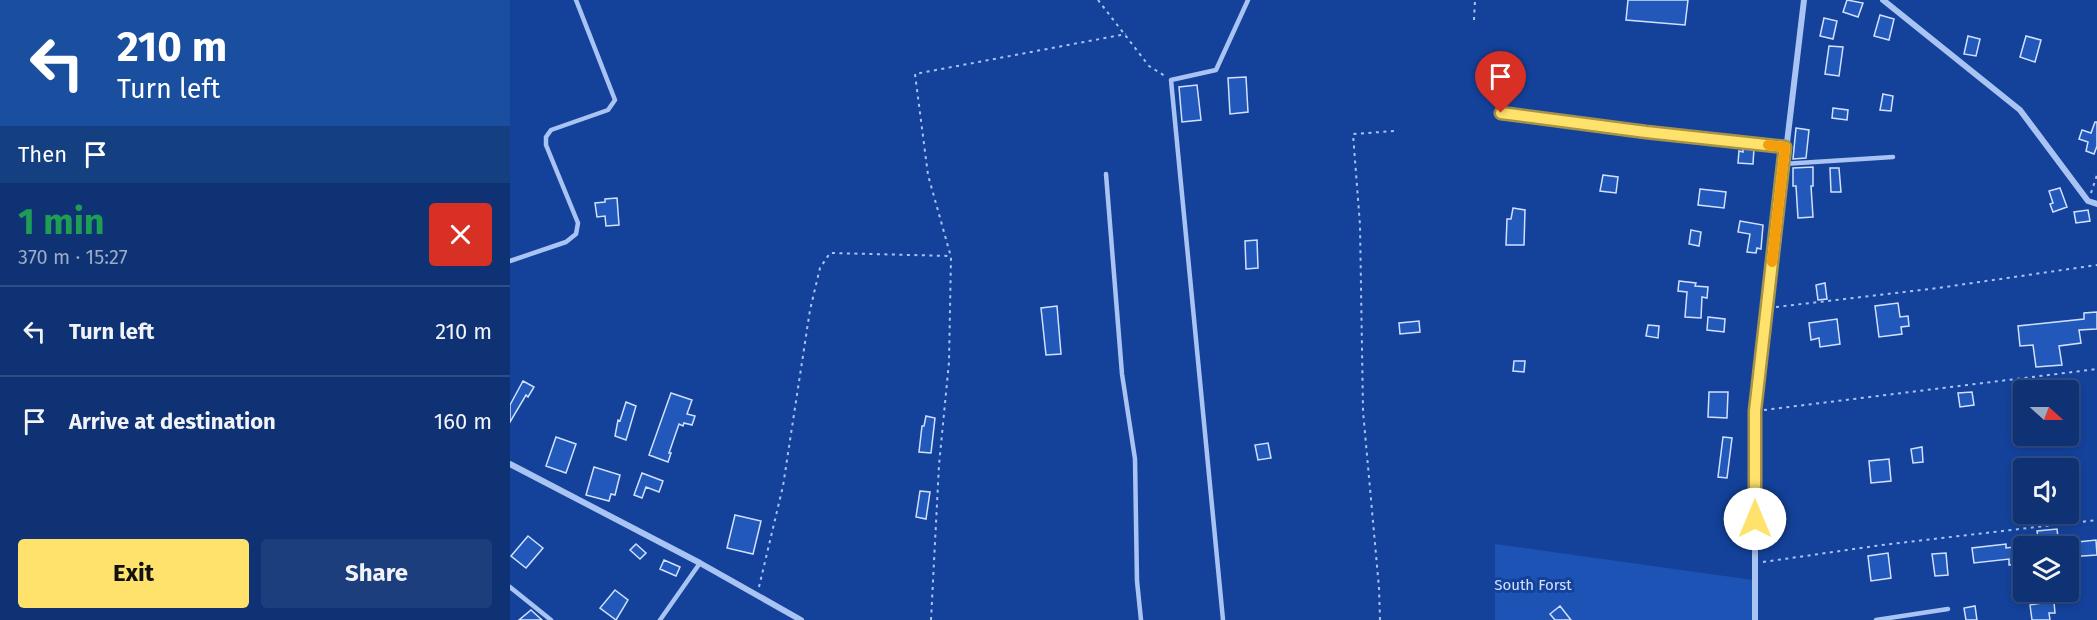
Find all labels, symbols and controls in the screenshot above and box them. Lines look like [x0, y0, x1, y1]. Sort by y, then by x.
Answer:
text: 210 m [117, 22, 227, 72]
icon: left [18, 24, 96, 102]
pin [1475, 51, 1526, 113]
icon: arrive [1484, 60, 1517, 93]
text: Turn left [117, 73, 220, 105]
icon: arrive [79, 138, 112, 171]
text: Then [18, 141, 67, 168]
text: 1 min [18, 200, 105, 244]
button: close [429, 203, 492, 266]
text: 370 m · 15:27 [18, 245, 128, 269]
icon: left [18, 315, 51, 348]
text: Turn left [69, 318, 154, 345]
text: 210 m [435, 318, 492, 345]
north arrow [2013, 380, 2079, 446]
map controls [2013, 380, 2079, 602]
icon: arrive [18, 405, 51, 438]
text: Arrive at destination [69, 408, 276, 435]
text: 160 m [434, 408, 492, 435]
button: sound [2013, 458, 2079, 524]
position arrow [1723, 487, 1787, 551]
button: layers [2013, 536, 2079, 602]
button: Exit [18, 539, 249, 608]
button: Share [261, 539, 492, 608]
park label: South Forst [1494, 576, 1572, 594]

